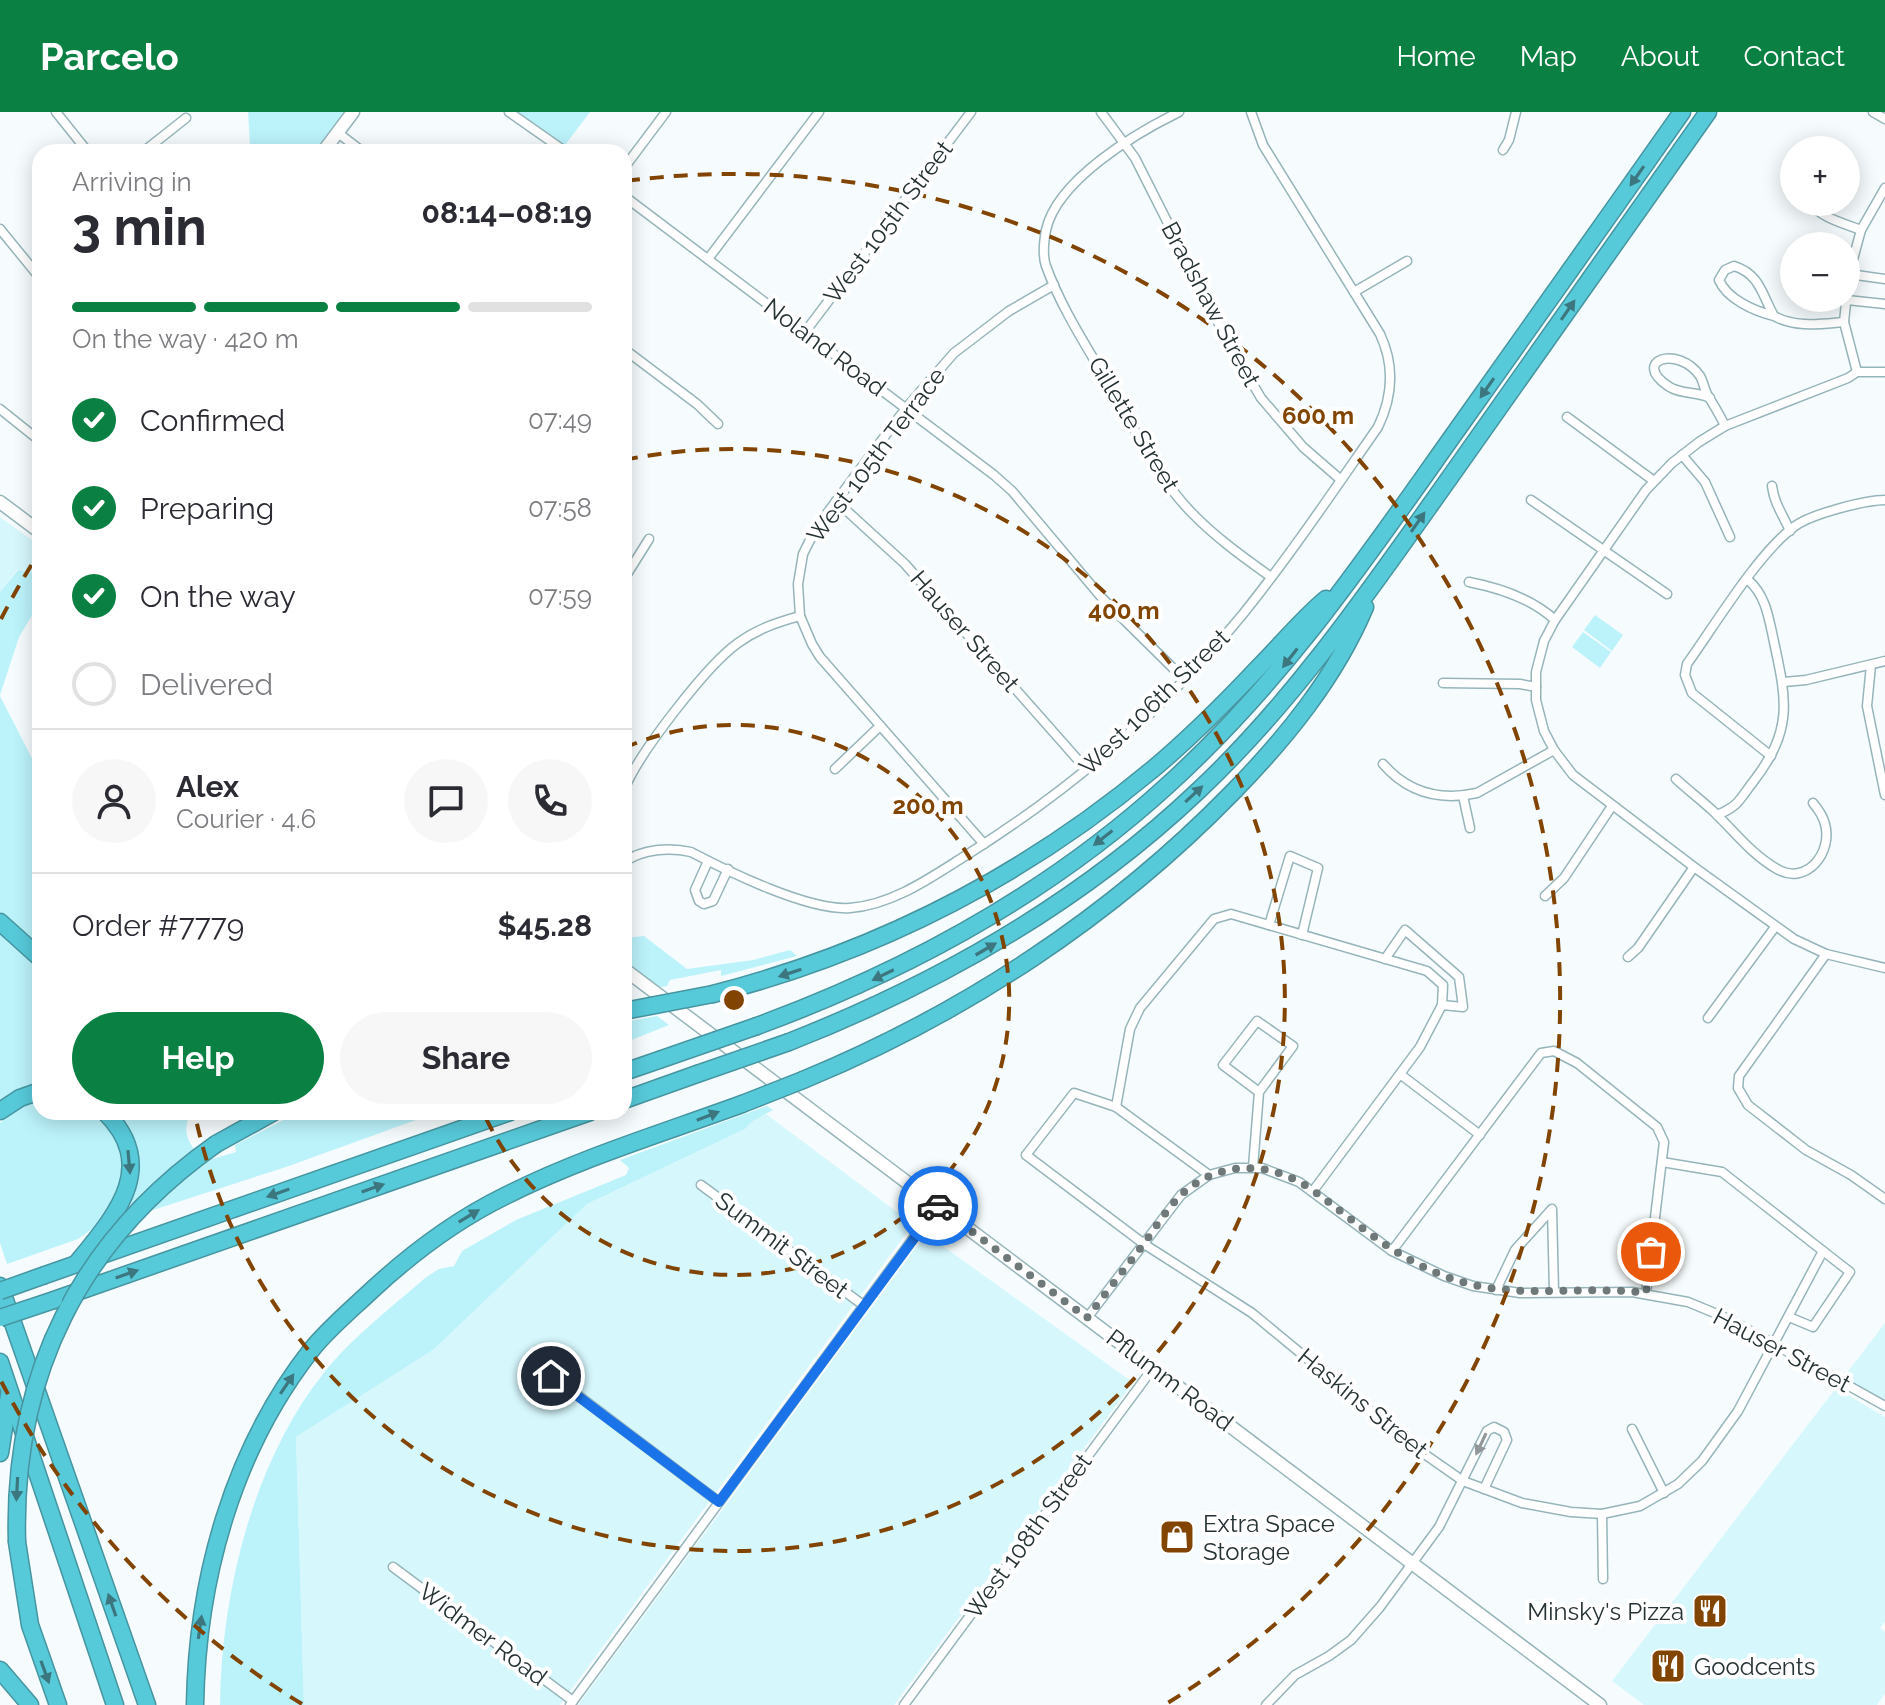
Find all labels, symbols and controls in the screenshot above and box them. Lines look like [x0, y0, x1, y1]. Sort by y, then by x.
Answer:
text: Parcelo [40, 34, 179, 79]
text: Home [1396, 40, 1476, 73]
text: Map [1520, 40, 1577, 73]
text: About [1621, 40, 1700, 73]
text: Contact [1744, 40, 1845, 73]
street label: West 105th Street [817, 135, 959, 309]
map controls [1780, 136, 1860, 312]
button: + [1780, 136, 1860, 216]
one-way arrow [1630, 165, 1645, 186]
text: Arriving in [72, 167, 192, 197]
text: 08:14–08:19 [422, 195, 592, 230]
text: 3 min [72, 196, 207, 257]
street label: Bradshaw Street [1155, 217, 1267, 391]
button: − [1780, 232, 1860, 312]
street label: Noland Road [758, 292, 892, 402]
one-way arrow [1560, 299, 1576, 320]
text: On the way · 420 m [72, 324, 299, 354]
street label: Gillette Street [1082, 351, 1186, 497]
street label: West 105th Terrace [801, 362, 951, 548]
one-way arrow [1479, 377, 1495, 399]
icon: check [72, 398, 116, 442]
text: 600 m [1282, 401, 1354, 430]
text: Confirmed [140, 403, 285, 438]
text: 07:49 [528, 405, 592, 435]
icon: check [72, 486, 116, 530]
text: Preparing [140, 491, 274, 526]
text: 07:58 [528, 493, 592, 523]
one-way arrow [1410, 511, 1425, 532]
street label: Hauser Street [904, 564, 1026, 698]
icon: check [72, 574, 116, 618]
text: On the way [140, 579, 296, 614]
text: 07:59 [528, 581, 592, 611]
text: 400 m [1088, 596, 1160, 625]
street label: West 106th Street [1073, 623, 1235, 781]
one-way arrow [1282, 648, 1299, 668]
text: Delivered [140, 667, 273, 702]
button: person [72, 759, 156, 843]
button: chat [404, 759, 488, 843]
button: phone [508, 759, 592, 843]
text: Alex [176, 769, 239, 804]
one-way arrow [1184, 786, 1203, 804]
text: 200 m [892, 791, 964, 820]
text: Courier · 4.6 [176, 804, 316, 834]
one-way arrow [1093, 829, 1113, 846]
text: Order #7779 [72, 908, 244, 943]
text: $45.28 [497, 908, 592, 943]
one-way arrow [974, 942, 997, 956]
one-way arrow [778, 967, 802, 980]
one-way arrow [871, 968, 894, 981]
centre of rings [720, 986, 748, 1014]
button: Help [72, 1012, 324, 1104]
button: Share [340, 1012, 592, 1104]
one-way arrow [696, 1109, 720, 1122]
one-way arrow [123, 1150, 136, 1175]
courier [898, 1166, 978, 1246]
one-way arrow [361, 1182, 385, 1194]
icon: car [916, 1184, 960, 1228]
street label: Summit Street [710, 1186, 854, 1304]
one-way arrow [266, 1188, 290, 1200]
one-way arrow [458, 1210, 480, 1224]
pin [1617, 1218, 1685, 1286]
icon: bag [1629, 1230, 1673, 1274]
one-way arrow [115, 1267, 139, 1279]
street label: Hauser Street [1708, 1302, 1856, 1398]
street label: Pflumm Road [1101, 1323, 1239, 1437]
pin [517, 1342, 585, 1410]
street label: Haskins Street [1292, 1342, 1434, 1464]
icon: home [529, 1354, 573, 1398]
one-way arrow [279, 1374, 294, 1395]
one-way arrow [1474, 1433, 1488, 1456]
street label: West 108th Street [958, 1448, 1098, 1624]
one-way arrow [10, 1477, 23, 1502]
place label: Extra Space Storage [1203, 1509, 1335, 1566]
shop icon: Extra Space Storage [1158, 1518, 1196, 1556]
street label: Widmer Road [413, 1576, 553, 1692]
restaurant icon: Minsky's Pizza [1691, 1592, 1729, 1630]
one-way arrow [105, 1593, 118, 1617]
place label: Minsky's Pizza [1527, 1597, 1684, 1626]
one-way arrow [194, 1614, 207, 1639]
restaurant icon: Goodcents [1649, 1647, 1687, 1685]
place label: Goodcents [1694, 1652, 1815, 1681]
one-way arrow [39, 1660, 52, 1684]

